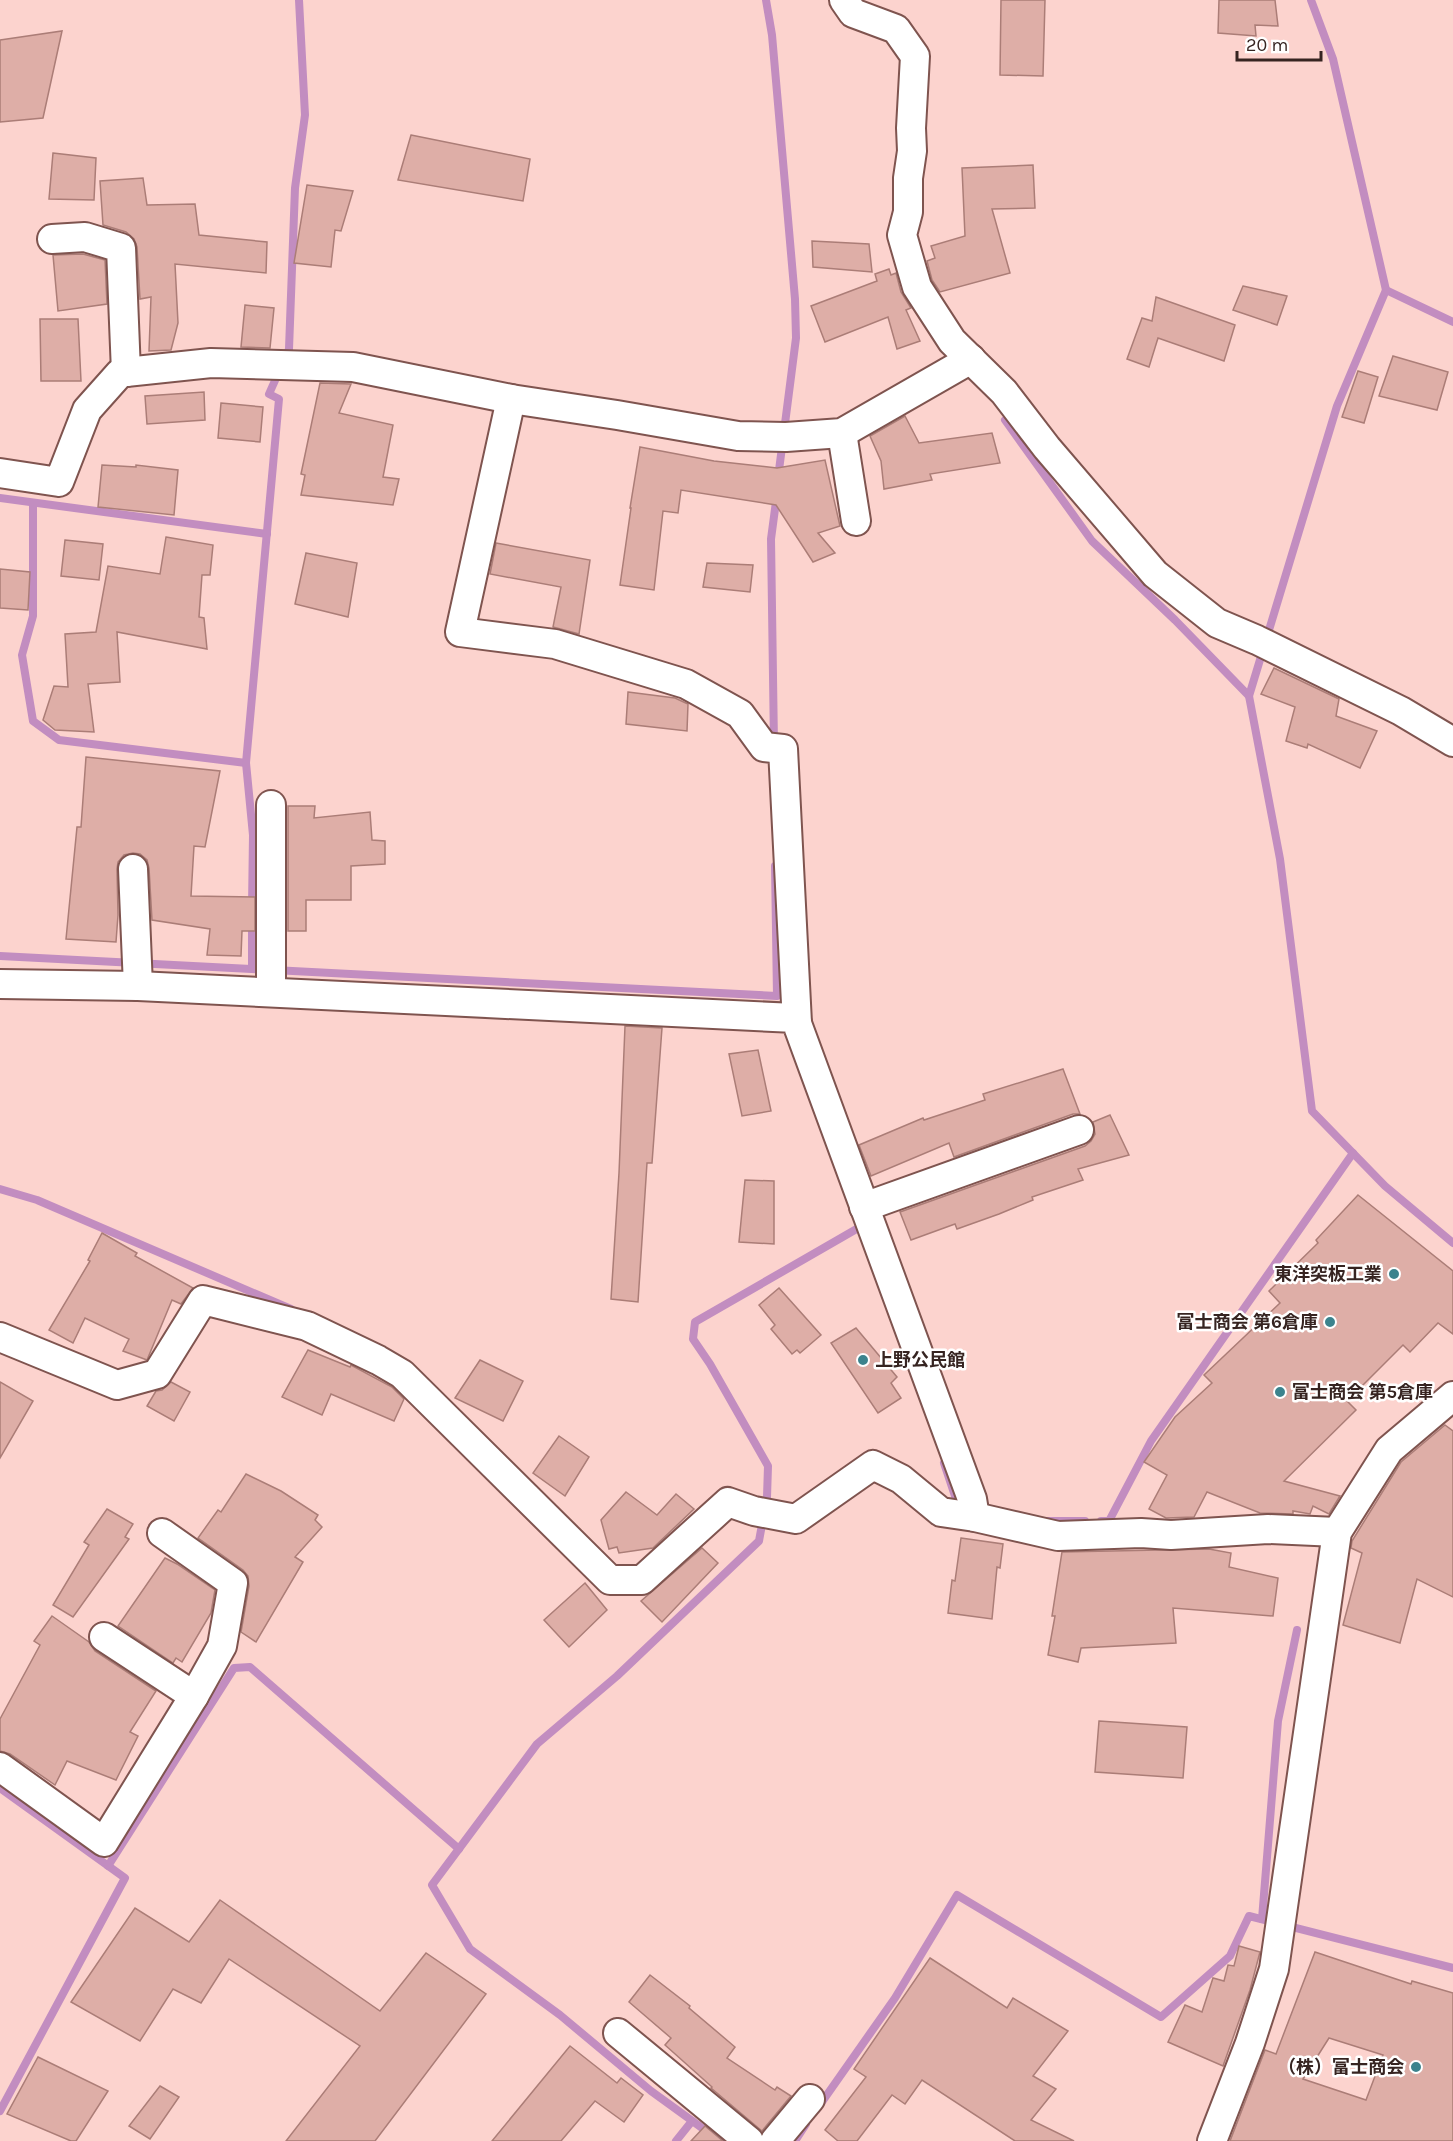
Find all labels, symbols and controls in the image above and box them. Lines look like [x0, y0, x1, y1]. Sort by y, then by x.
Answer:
scale bar [1237, 24, 1321, 62]
text: 20 m [1246, 34, 1288, 56]
place label: 東洋突板工業 [1274, 1263, 1382, 1285]
marker: 東洋突板工業 [1387, 1267, 1401, 1281]
place label: 富士商会 第6倉庫 [1177, 1311, 1318, 1333]
marker: 富士商会 第6倉庫 [1323, 1315, 1337, 1329]
place label: 上野公民館 [875, 1349, 965, 1371]
marker: 上野公民館 [856, 1353, 870, 1367]
place label: 富士商会 第5倉庫 [1292, 1381, 1433, 1403]
marker: 富士商会 第5倉庫 [1273, 1385, 1287, 1399]
place label: （株）富士商会 [1278, 2056, 1404, 2078]
marker: （株）富士商会 [1409, 2060, 1423, 2074]

